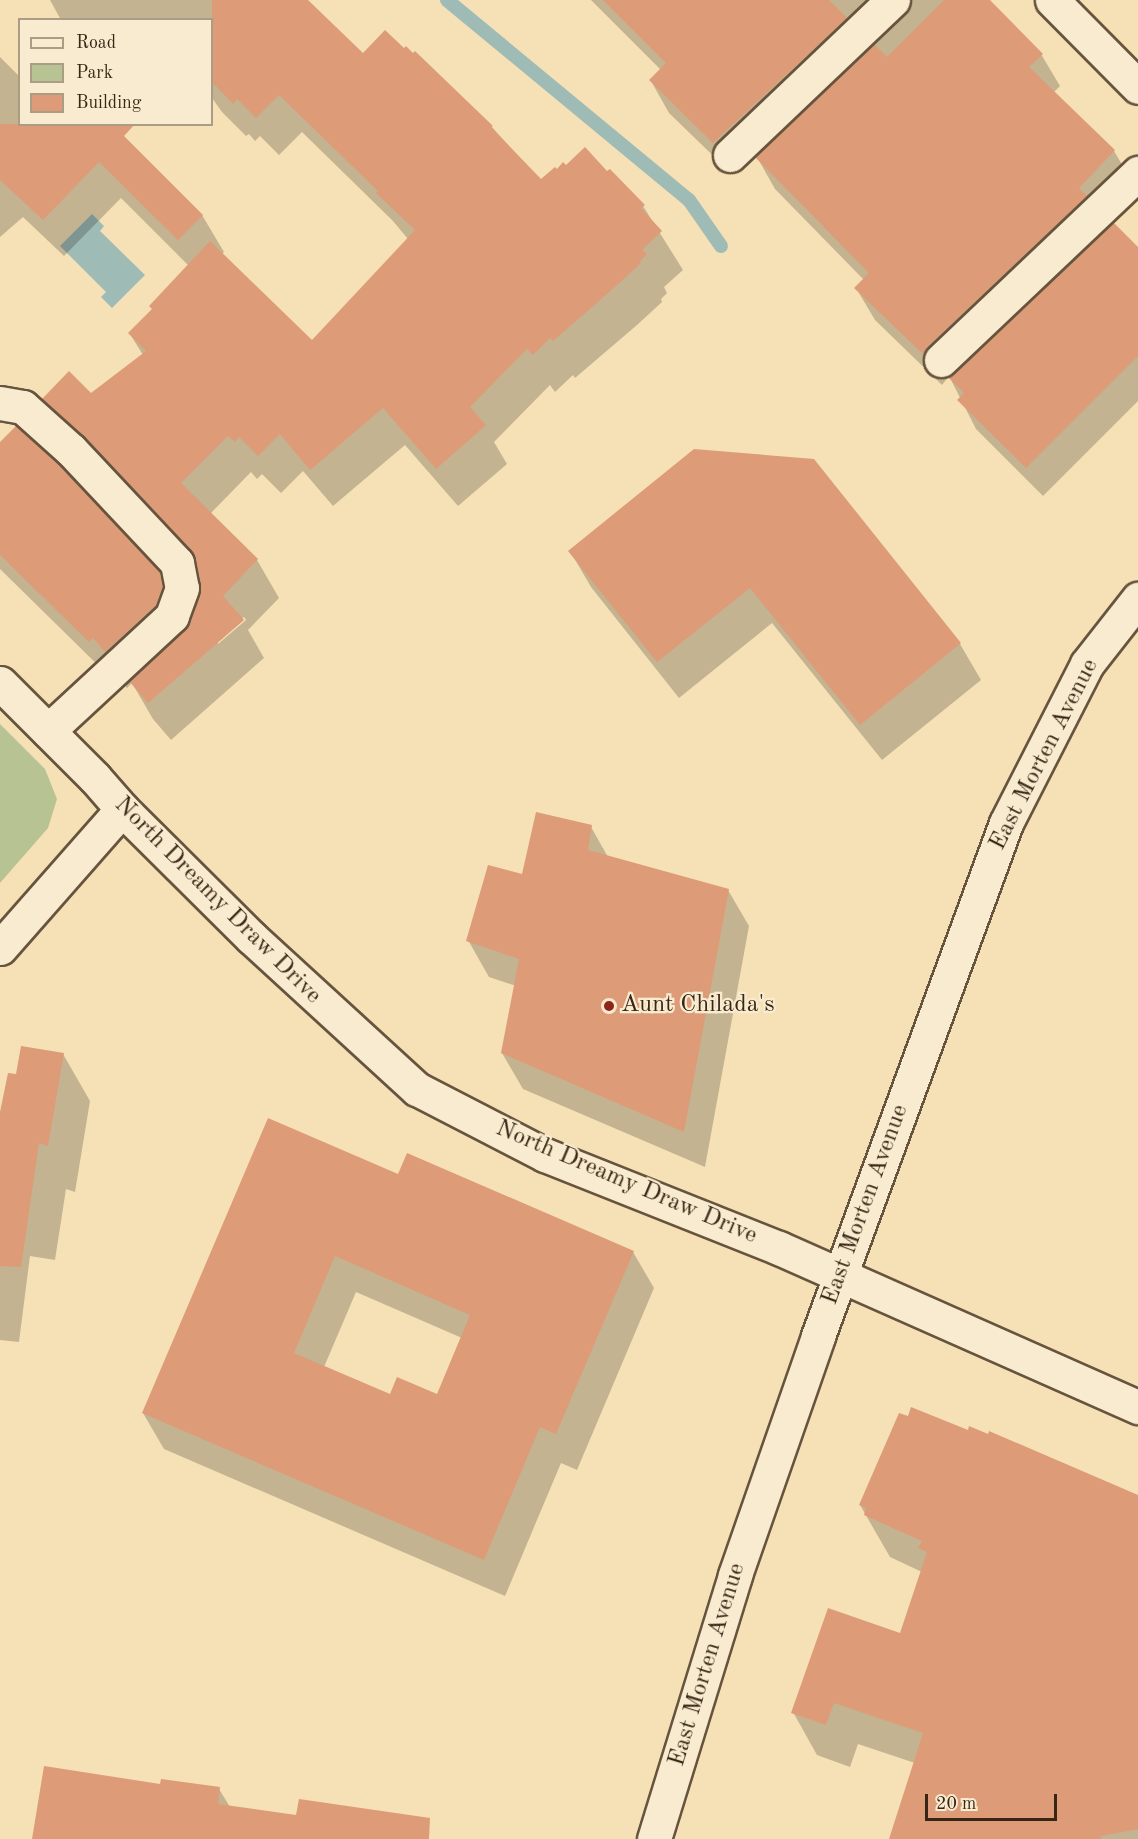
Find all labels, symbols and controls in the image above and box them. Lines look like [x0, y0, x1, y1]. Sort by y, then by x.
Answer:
legend [18, 18, 213, 126]
text: Road [76, 34, 116, 52]
text: Park [76, 64, 113, 82]
text: Building [76, 94, 141, 112]
street label: East Morten Avenue [984, 654, 1106, 856]
street label: North Dreamy Draw Drive [107, 791, 327, 1011]
place label: Aunt Chilada's [621, 992, 775, 1020]
marker: Aunt Chilada's [602, 999, 616, 1013]
street label: East Morten Avenue [816, 1101, 916, 1309]
street label: North Dreamy Draw Drive [491, 1115, 761, 1251]
street label: East Morten Avenue [663, 1560, 753, 1770]
scale bar [928, 1782, 1060, 1820]
text: 20 m [936, 1795, 976, 1813]

